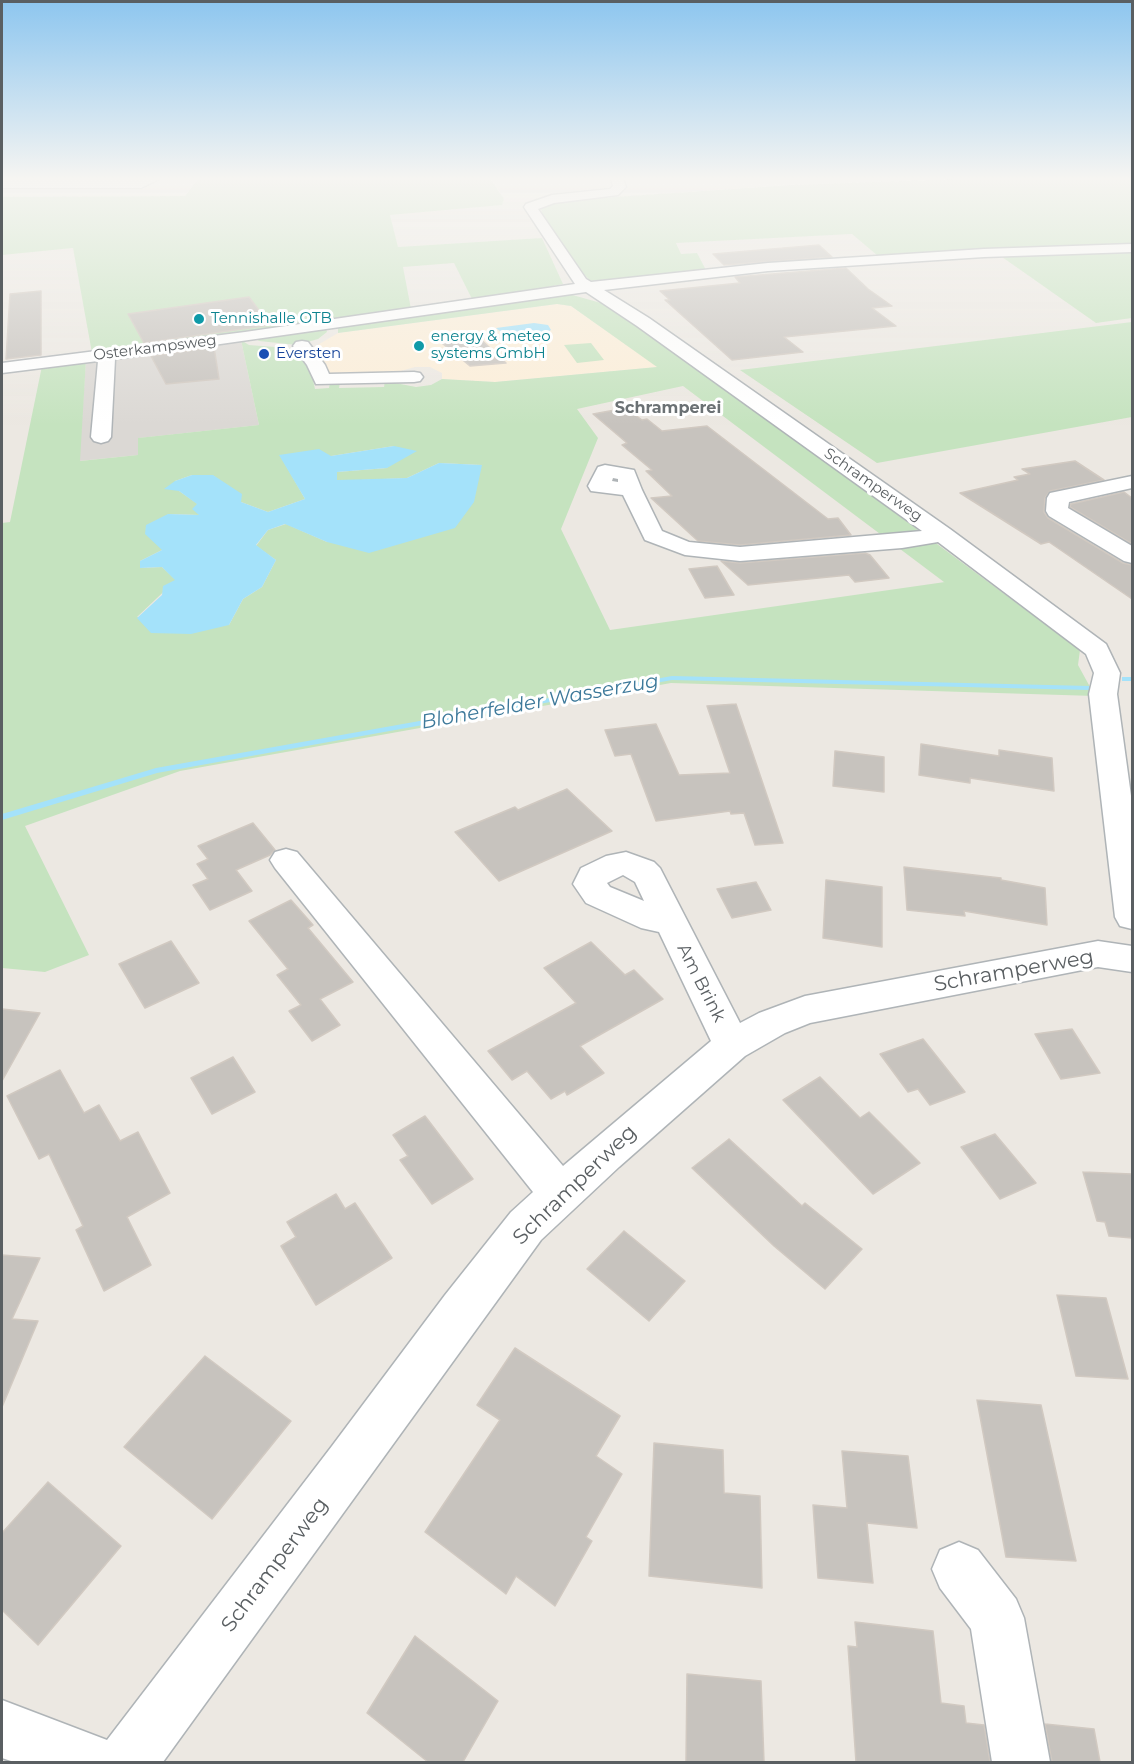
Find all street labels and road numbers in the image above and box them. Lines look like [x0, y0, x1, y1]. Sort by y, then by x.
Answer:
street label: Osterkampsweg [92, 332, 218, 364]
street label: Schramperweg [820, 444, 926, 526]
street label: Am Brink [672, 940, 730, 1026]
street label: Schramperweg [932, 945, 1096, 997]
street label: Schramperweg [508, 1120, 642, 1250]
street label: Schramperweg [216, 1493, 334, 1637]

